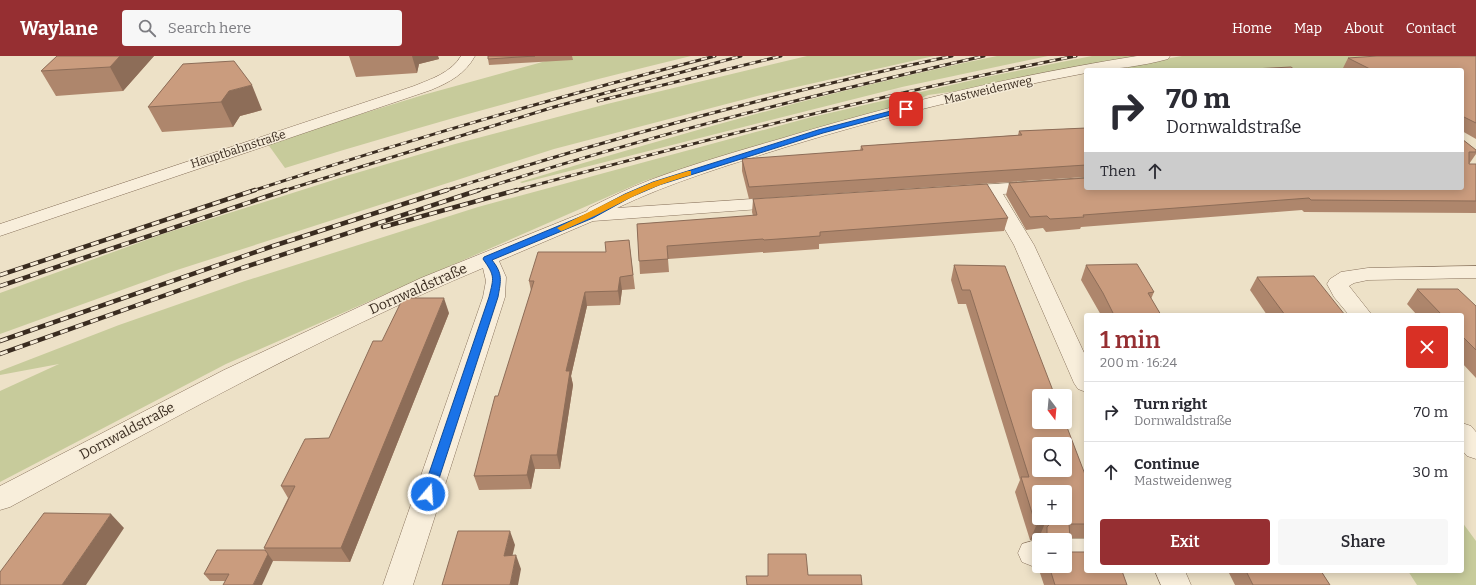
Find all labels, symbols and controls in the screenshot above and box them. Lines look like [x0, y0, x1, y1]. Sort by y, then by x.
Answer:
search box [122, 10, 402, 46]
text: Waylane [20, 17, 98, 40]
icon: search [136, 17, 158, 39]
text: Search here [168, 19, 251, 37]
text: Home [1232, 20, 1272, 37]
text: Map [1294, 20, 1322, 37]
text: About [1344, 20, 1384, 37]
text: Contact [1406, 20, 1456, 37]
street label: Mastweidenweg [943, 73, 1034, 107]
text: 70 m [1166, 82, 1230, 115]
icon: right [1100, 84, 1152, 136]
pin [889, 92, 923, 126]
icon: arrive [895, 98, 917, 120]
text: Dornwaldstraße [1166, 116, 1301, 138]
street label: Hauptbahnstraße [189, 127, 287, 171]
icon: ahead [1144, 160, 1166, 182]
text: Then [1100, 162, 1136, 180]
street label: Dornwaldstraße [366, 260, 470, 318]
text: 1 min [1100, 326, 1160, 354]
button: close [1406, 326, 1448, 368]
text: 200 m · 16:24 [1100, 355, 1177, 370]
north arrow [1032, 389, 1072, 429]
map controls [1032, 389, 1072, 573]
text: Turn right [1134, 395, 1207, 413]
street label: Dornwaldstraße [77, 399, 177, 463]
icon: right [1100, 401, 1122, 423]
text: 70 m [1414, 403, 1448, 421]
text: Dornwaldstraße [1134, 413, 1232, 428]
button: search [1032, 437, 1072, 477]
text: Continue [1134, 455, 1200, 473]
icon: ahead [1100, 461, 1122, 483]
text: 30 m [1413, 463, 1448, 481]
position arrow [407, 473, 449, 515]
text: Mastweidenweg [1134, 473, 1232, 488]
button: + [1032, 485, 1072, 525]
button: Exit [1100, 519, 1270, 565]
button: Share [1278, 519, 1448, 565]
button: − [1032, 533, 1072, 573]

